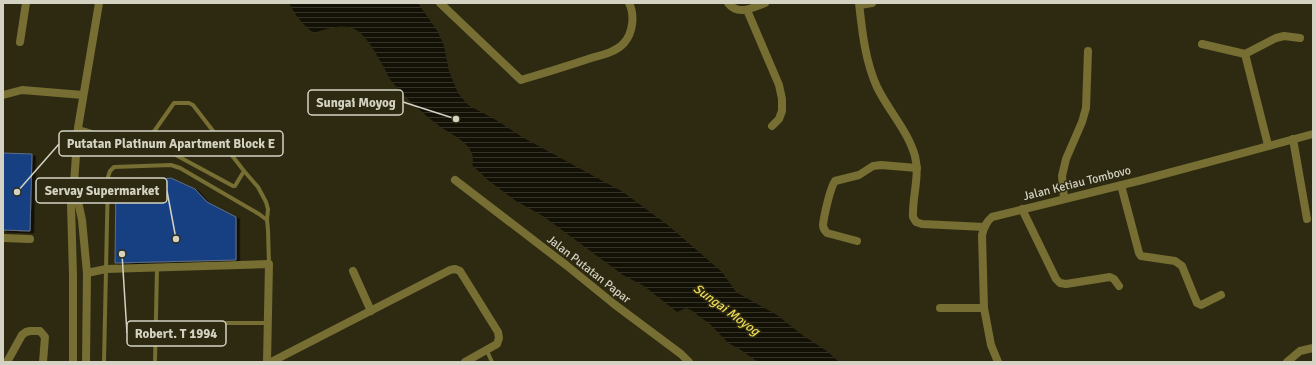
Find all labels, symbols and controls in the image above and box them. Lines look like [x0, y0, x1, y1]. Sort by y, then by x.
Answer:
callout: Sungai Moyog [308, 90, 403, 115]
text: Sungai Moyog [316, 95, 396, 111]
callout: Putatan Platinum Apartment Block E [59, 131, 283, 156]
text: Putatan Platinum Apartment Block E [67, 136, 275, 152]
street label: Jalan Ketiau Tombovo [1022, 163, 1133, 204]
callout: Servay Supermarket [36, 178, 167, 203]
text: Servay Supermarket [45, 183, 159, 199]
street label: Jalan Putatan Papar [544, 232, 634, 307]
water label: Sungai Moyog [690, 280, 764, 340]
callout: Robert. T 1994 [127, 321, 226, 346]
text: Robert. T 1994 [135, 326, 217, 342]

